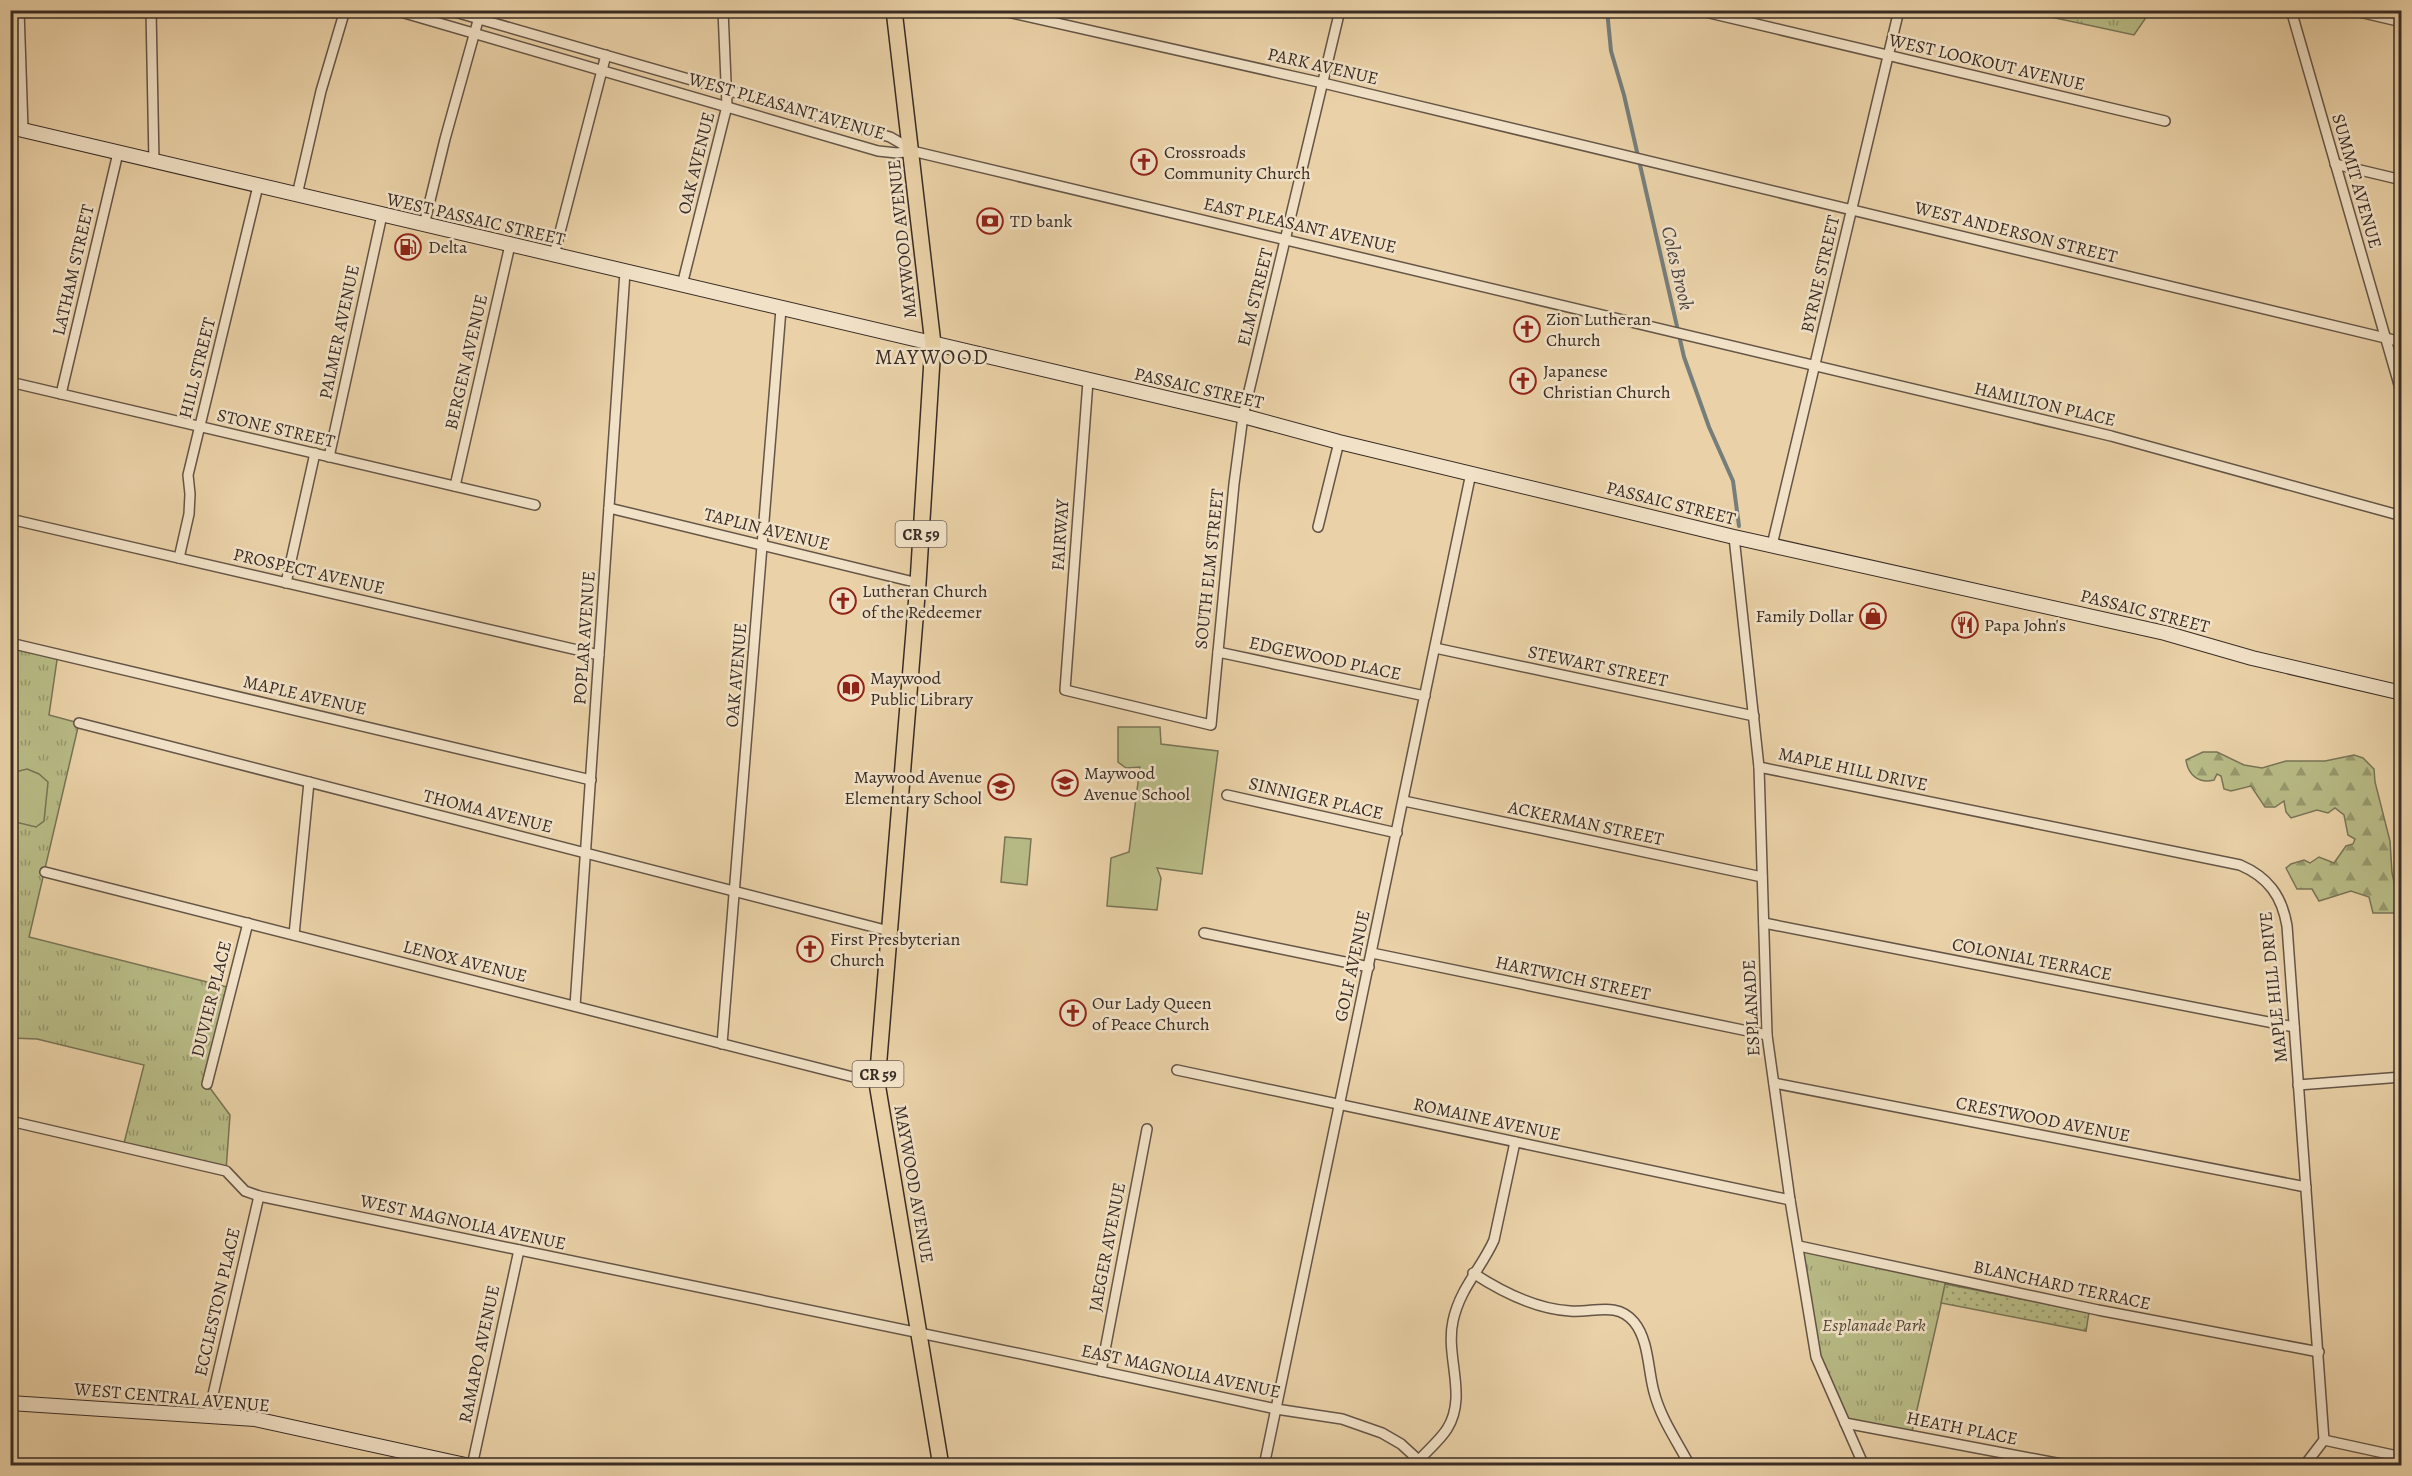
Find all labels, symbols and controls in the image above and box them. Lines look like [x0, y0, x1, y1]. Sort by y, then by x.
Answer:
street label: WEST LOOKOUT AVENUE [1886, 28, 2087, 96]
street label: PARK AVENUE [1265, 42, 1381, 90]
street label: WEST PLEASANT AVENUE [685, 66, 888, 146]
street label: OAK AVENUE [672, 109, 720, 217]
street label: SUMMIT AVENUE [2326, 111, 2388, 251]
place label: Crossroads Community Church [1164, 140, 1311, 185]
church icon: Crossroads Community Church [1129, 147, 1159, 177]
street label: MAYWOOD AVENUE [882, 158, 922, 320]
street label: WEST PASSAIC STREET [383, 187, 568, 251]
street label: EAST PLEASANT AVENUE [1201, 191, 1399, 259]
street label: WEST ANDERSON STREET [1911, 195, 2120, 269]
street label: LATHAM STREET [46, 202, 100, 338]
bank icon: TD bank [975, 206, 1005, 236]
place label: TD bank [1010, 209, 1072, 233]
street label: BYRNE STREET [1795, 213, 1845, 335]
water label: Coles Brook [1655, 224, 1700, 313]
fuel station icon: Delta [393, 232, 423, 262]
place label: Delta [428, 235, 468, 259]
street label: ELM STREET [1231, 245, 1279, 348]
street label: PALMER AVENUE [313, 263, 365, 401]
street label: BERGEN AVENUE [439, 292, 493, 432]
place label: Zion Lutheran Church [1546, 307, 1651, 352]
church icon: Zion Lutheran Church [1512, 314, 1542, 344]
street label: HILL STREET [173, 315, 221, 421]
district label: MAYWOOD [875, 343, 989, 371]
place label: Japanese Christian Church [1543, 359, 1671, 404]
street label: PASSAIC STREET [1132, 361, 1266, 415]
church icon: Japanese Christian Church [1508, 366, 1538, 396]
street label: HAMILTON PLACE [1972, 376, 2118, 432]
street label: STONE STREET [215, 403, 337, 453]
street label: PASSAIC STREET [1604, 475, 1738, 531]
street label: SOUTH ELM STREET [1189, 487, 1229, 650]
street label: FAIRWAY [1046, 497, 1075, 572]
street label: TAPLIN AVENUE [702, 502, 832, 556]
road number: CR 59 [896, 521, 946, 547]
street label: PROSPECT AVENUE [231, 542, 387, 600]
street label: POPLAR AVENUE [567, 570, 601, 706]
place label: Lutheran Church of the Redeemer [862, 579, 988, 624]
street label: PASSAIC STREET [2078, 583, 2212, 639]
church icon: Lutheran Church of the Redeemer [828, 586, 858, 616]
shop icon: Family Dollar [1858, 601, 1888, 631]
place label: Family Dollar [1755, 604, 1854, 628]
restaurant icon: Papa John's [1950, 610, 1980, 640]
place label: Papa John's [1984, 613, 2066, 637]
street label: OAK AVENUE [719, 622, 753, 728]
street label: EDGEWOOD PLACE [1247, 630, 1403, 686]
street label: STEWART STREET [1526, 639, 1670, 693]
place label: Maywood Public Library [870, 666, 974, 711]
street label: MAPLE AVENUE [241, 669, 369, 721]
library icon: Maywood Public Library [836, 673, 866, 703]
street label: MAPLE HILL DRIVE [1776, 741, 1930, 797]
place label: Maywood Avenue School [1083, 761, 1191, 806]
place label: Maywood Avenue Elementary School [844, 765, 983, 810]
school or university icon: Maywood Avenue School [1050, 768, 1080, 798]
street label: SINNIGER PLACE [1246, 771, 1386, 825]
school or university icon: Maywood Avenue Elementary School [986, 772, 1016, 802]
street label: THOMA AVENUE [421, 783, 555, 839]
street label: ACKERMAN STREET [1505, 795, 1666, 851]
street label: GOLF AVENUE [1328, 908, 1376, 1024]
street label: MAPLE HILL DRIVE [2253, 910, 2293, 1064]
place label: First Presbyterian Church [830, 927, 961, 972]
street label: COLONIAL TERRACE [1950, 932, 2114, 986]
street label: LENOX AVENUE [400, 934, 530, 988]
church icon: First Presbyterian Church [795, 934, 825, 964]
street label: DUVIER PLACE [185, 938, 237, 1060]
street label: HARTWICH STREET [1493, 950, 1653, 1006]
street label: ESPLANADE [1736, 959, 1766, 1057]
place label: Our Lady Queen of Peace Church [1092, 991, 1212, 1036]
church icon: Our Lady Queen of Peace Church [1058, 998, 1088, 1028]
road number: CR 59 [852, 1061, 904, 1087]
street label: CRESTWOOD AVENUE [1954, 1090, 2132, 1148]
street label: ROMAINE AVENUE [1411, 1092, 1563, 1146]
street label: MAYWOOD AVENUE [888, 1103, 940, 1265]
street label: JAEGER AVENUE [1083, 1180, 1131, 1314]
street label: WEST MAGNOLIA AVENUE [357, 1188, 568, 1256]
street label: ECCLESTON PLACE [188, 1225, 246, 1379]
street label: BLANCHARD TERRACE [1971, 1254, 2153, 1316]
street label: RAMAPO AVENUE [453, 1283, 505, 1425]
park label: Esplanade Park [1822, 1313, 1926, 1337]
street label: EAST MAGNOLIA AVENUE [1079, 1338, 1283, 1404]
street label: WEST CENTRAL AVENUE [72, 1376, 271, 1417]
street label: HEATH PLACE [1904, 1405, 2020, 1451]

